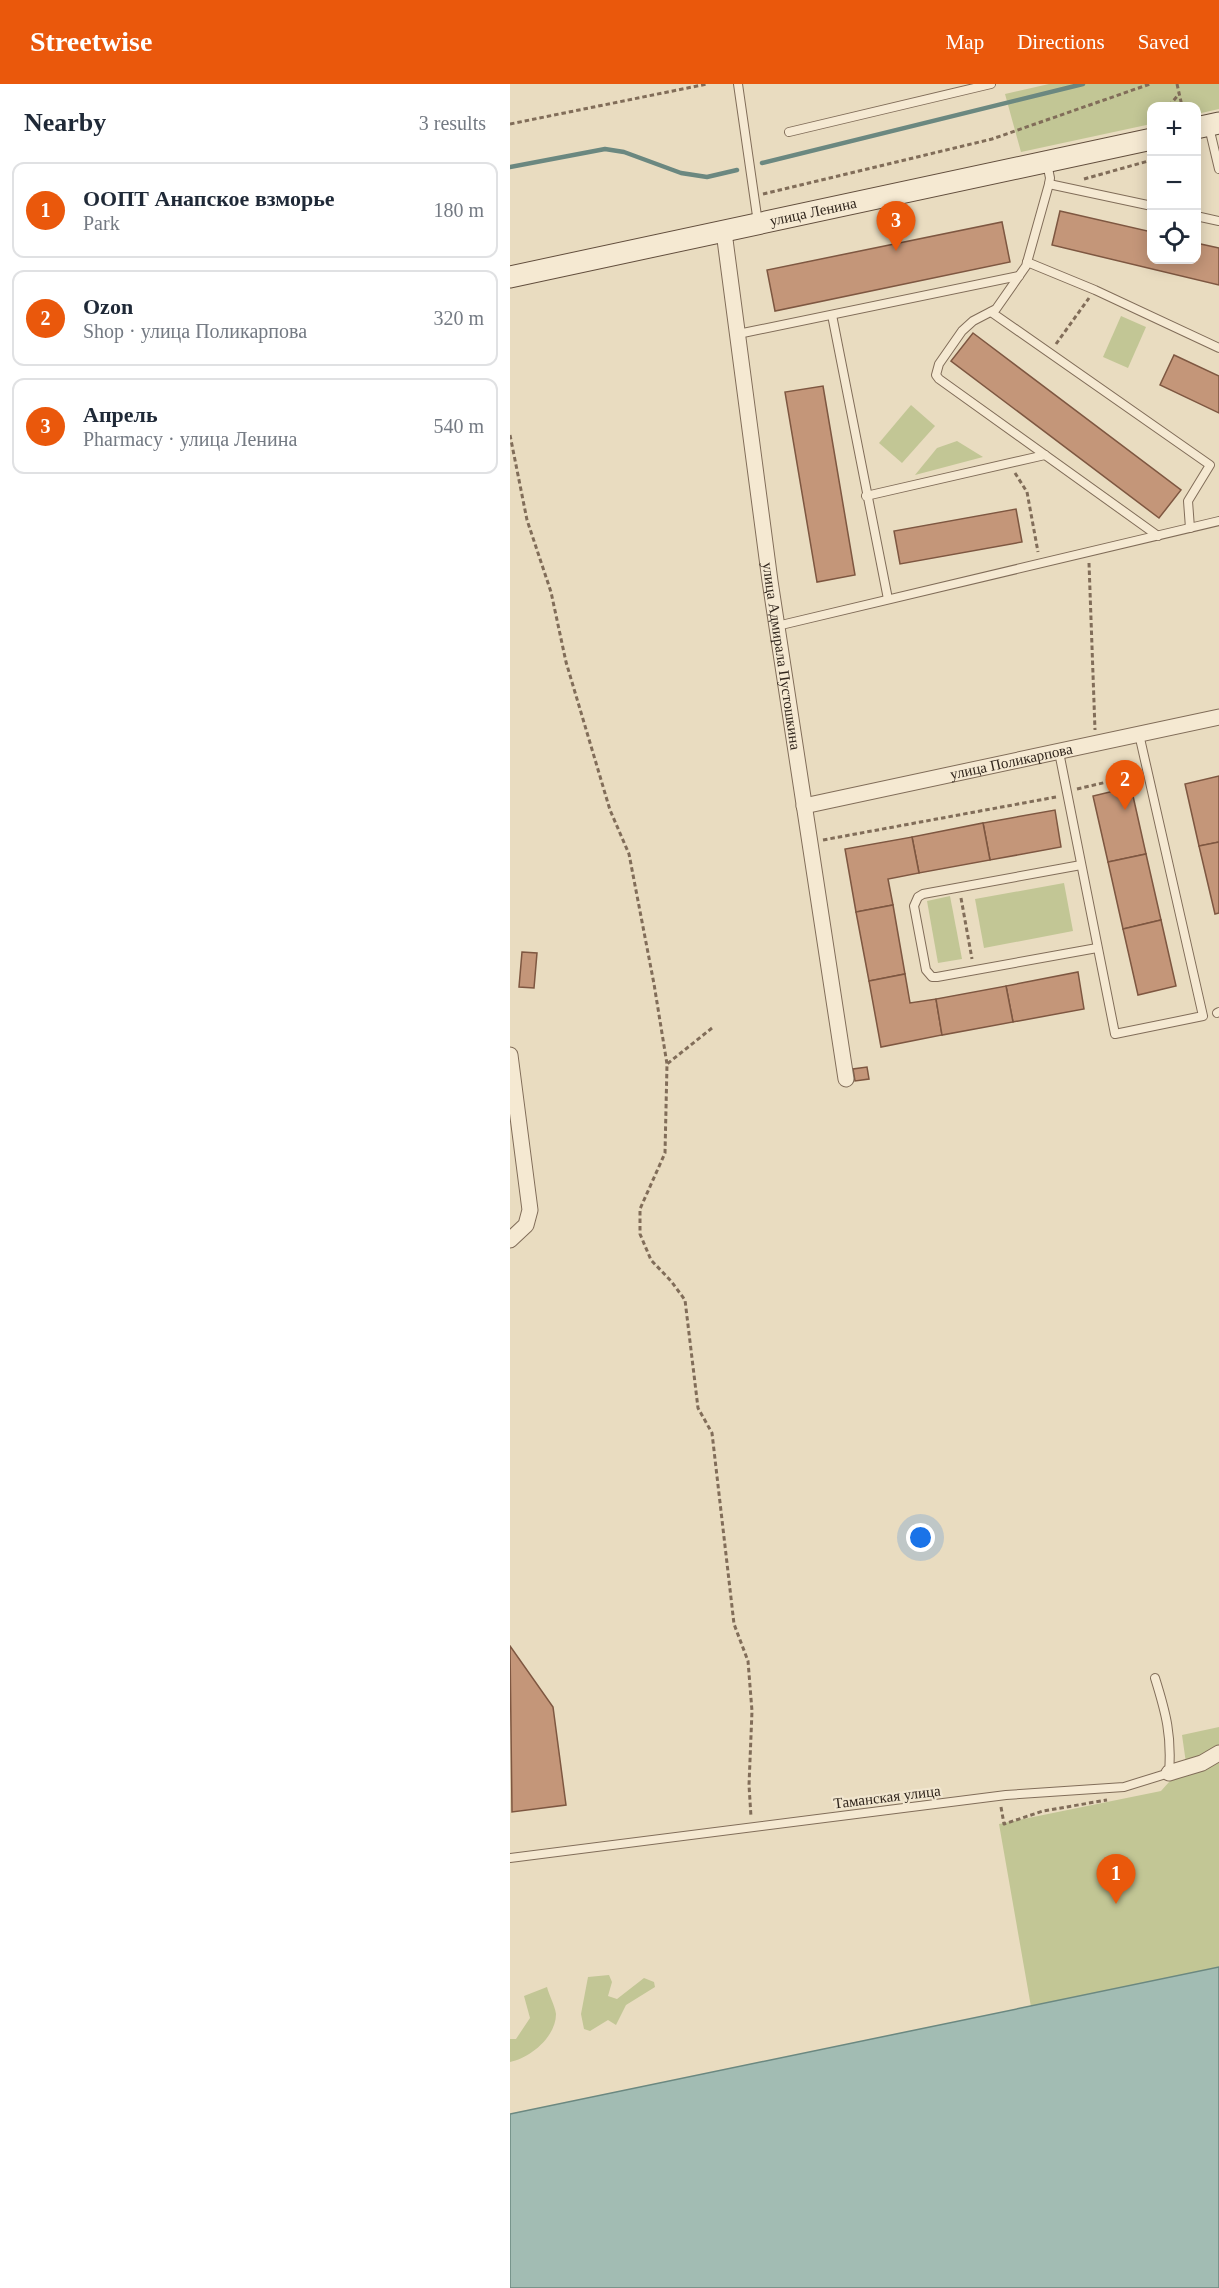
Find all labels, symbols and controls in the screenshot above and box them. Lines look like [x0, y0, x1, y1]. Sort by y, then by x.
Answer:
text: Streetwise [30, 26, 152, 57]
text: Map [946, 30, 984, 54]
text: Directions [1017, 30, 1105, 54]
text: Saved [1138, 30, 1189, 54]
map controls [1147, 102, 1201, 264]
button: + [1147, 102, 1201, 156]
text: Nearby [24, 108, 106, 137]
text: 3 results [419, 112, 486, 134]
button: − [1147, 156, 1201, 210]
text: ООПТ Анапское взморье [83, 186, 335, 211]
street label: улица Ленина [768, 195, 858, 229]
text: 1 [41, 199, 51, 221]
text: 180 m [433, 199, 484, 221]
pin: 3 [876, 202, 916, 251]
button: locate [1147, 210, 1201, 264]
text: Park [83, 212, 120, 234]
text: Ozon [83, 294, 133, 319]
text: 2 [41, 307, 51, 329]
text: 320 m [433, 307, 484, 329]
text: Shop · улица Поликарпова [83, 320, 307, 342]
text: Апрель [83, 402, 158, 427]
text: 3 [41, 415, 51, 437]
text: 540 m [433, 415, 484, 437]
text: Pharmacy · улица Ленина [83, 428, 297, 450]
street label: улица Адмирала Пустошкина [760, 561, 804, 751]
street label: улица Поликарпова [949, 741, 1074, 782]
pin: 2 [1106, 760, 1144, 810]
your location [906, 1523, 935, 1552]
street label: Таманская улица [833, 1782, 942, 1811]
pin: 1 [1096, 1854, 1136, 1904]

